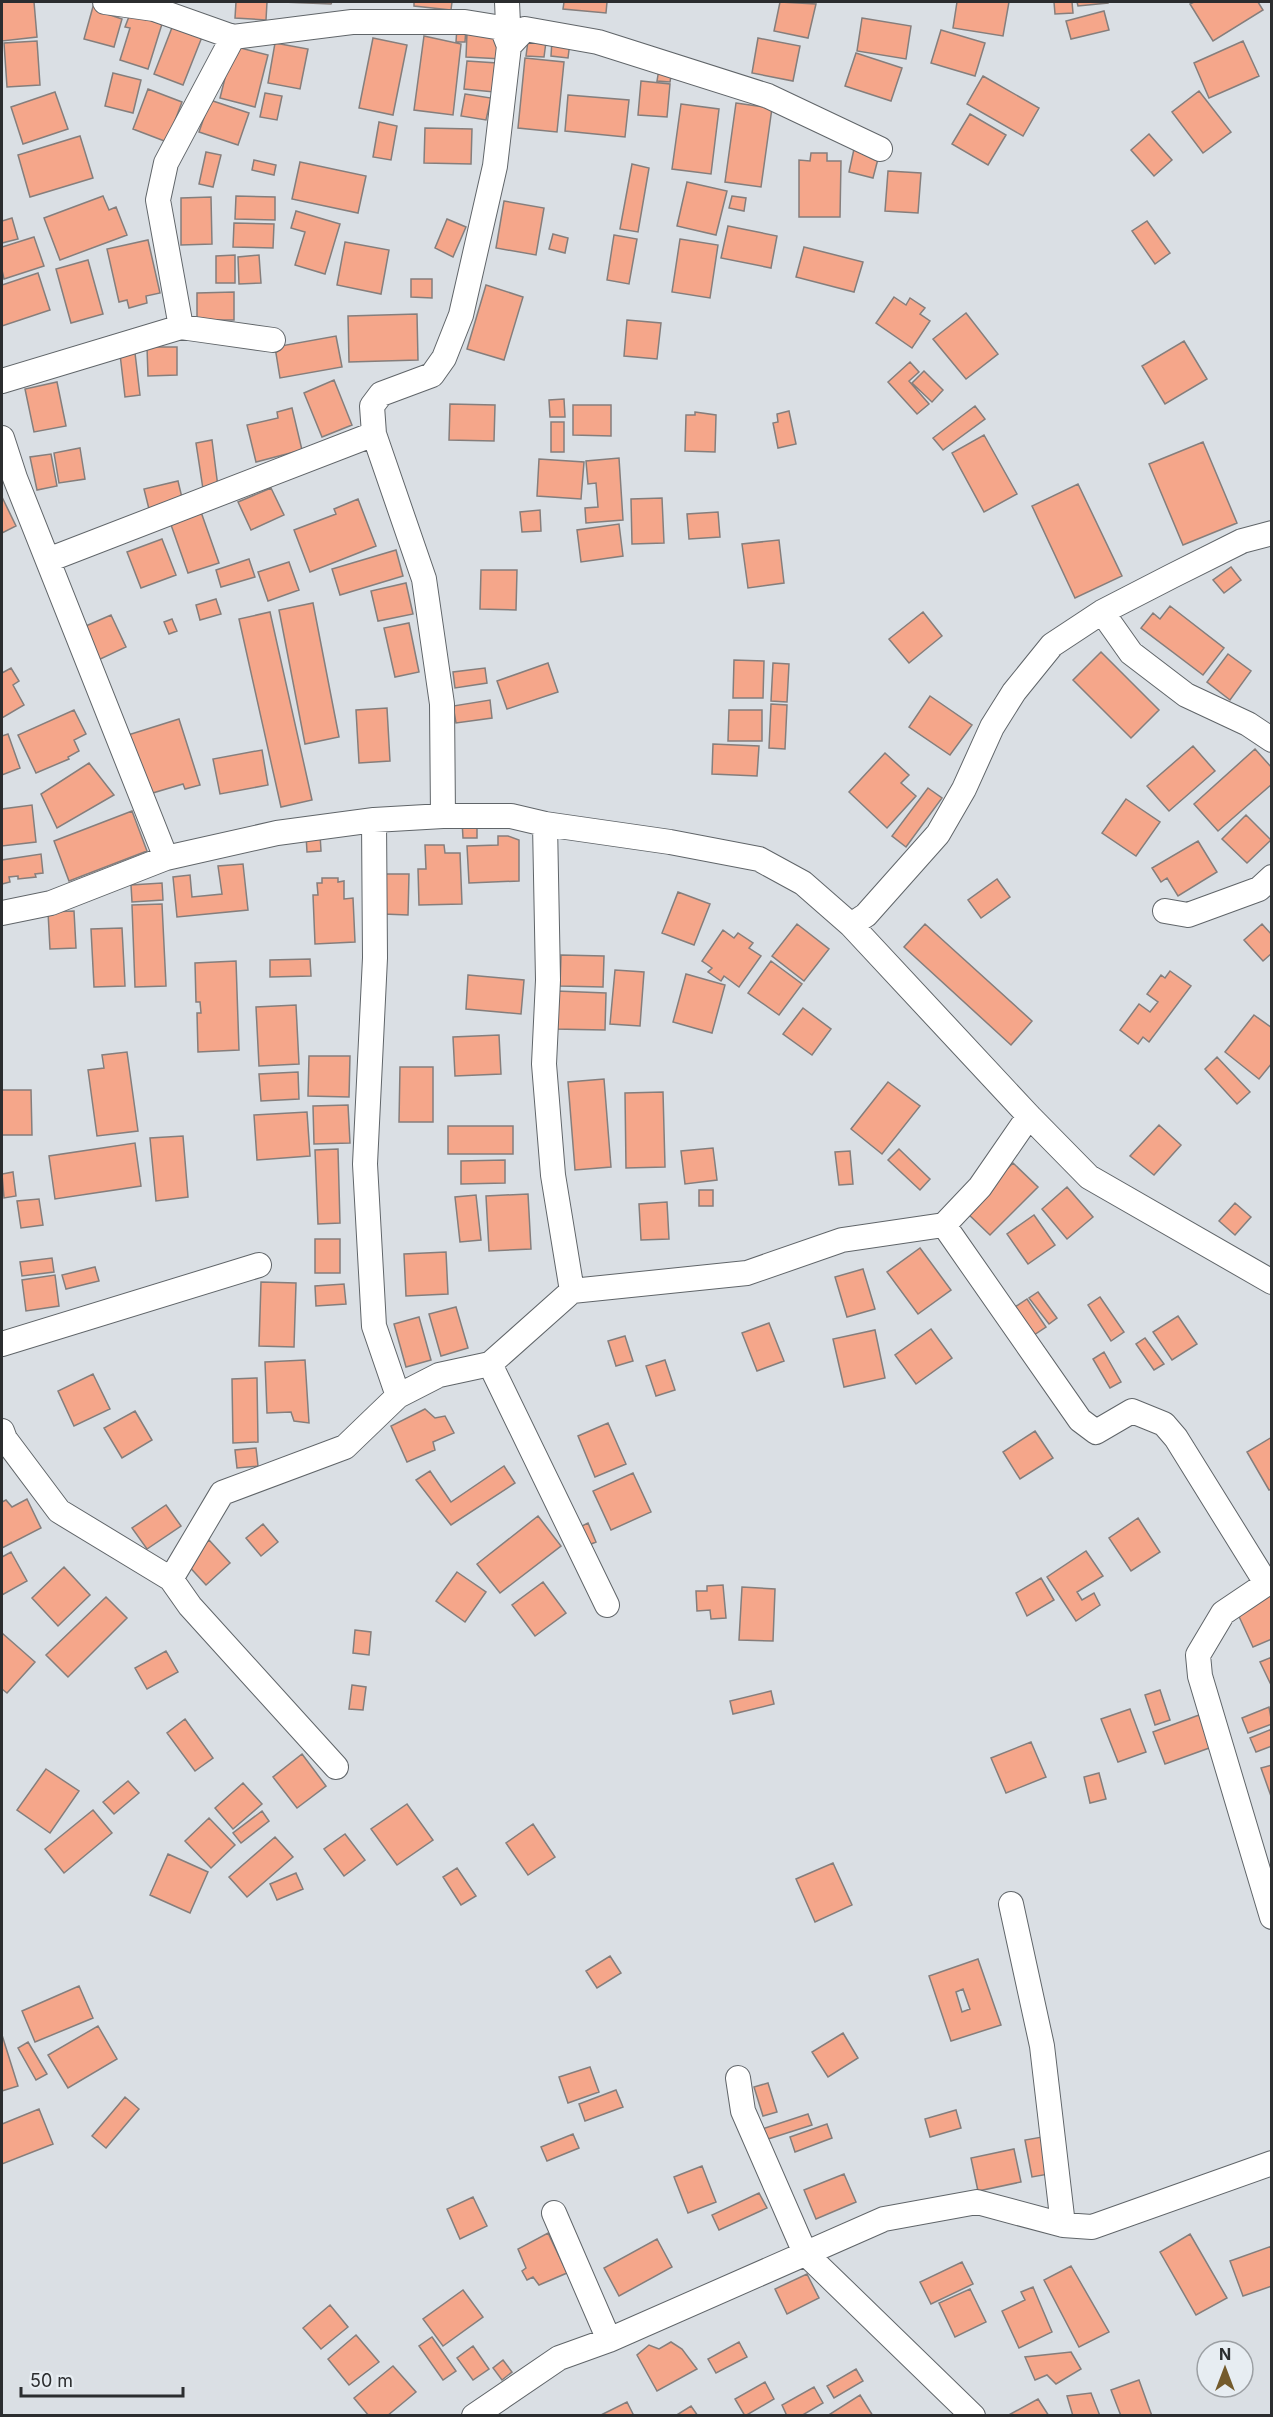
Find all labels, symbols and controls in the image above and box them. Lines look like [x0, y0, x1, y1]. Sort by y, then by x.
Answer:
north arrow [1195, 2339, 1255, 2399]
text: N [1219, 2344, 1231, 2364]
scale bar [21, 2360, 183, 2398]
text: 50 m [30, 2370, 73, 2391]

